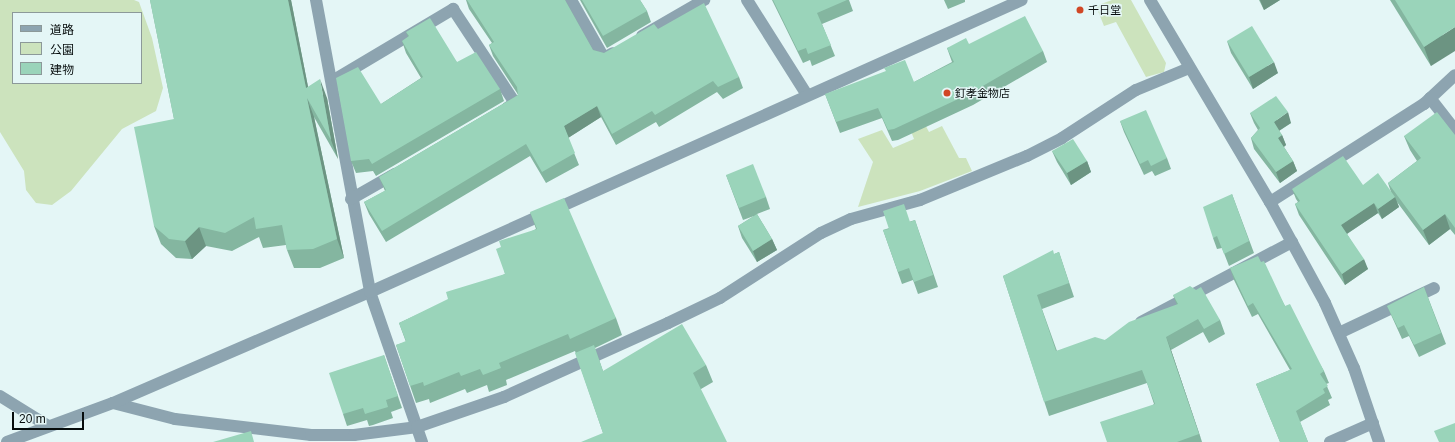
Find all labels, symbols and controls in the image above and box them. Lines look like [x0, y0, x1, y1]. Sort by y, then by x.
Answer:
place label: 千日堂 [1088, 3, 1121, 17]
marker: 千日堂 [1075, 5, 1085, 15]
legend [12, 12, 142, 84]
text: 道路 [50, 23, 74, 37]
text: 公園 [50, 43, 74, 57]
text: 建物 [50, 63, 74, 77]
place label: 釘孝金物店 [955, 86, 1010, 100]
marker: 釘孝金物店 [942, 88, 952, 98]
scale bar [14, 404, 86, 430]
text: 20 m [19, 412, 46, 426]

